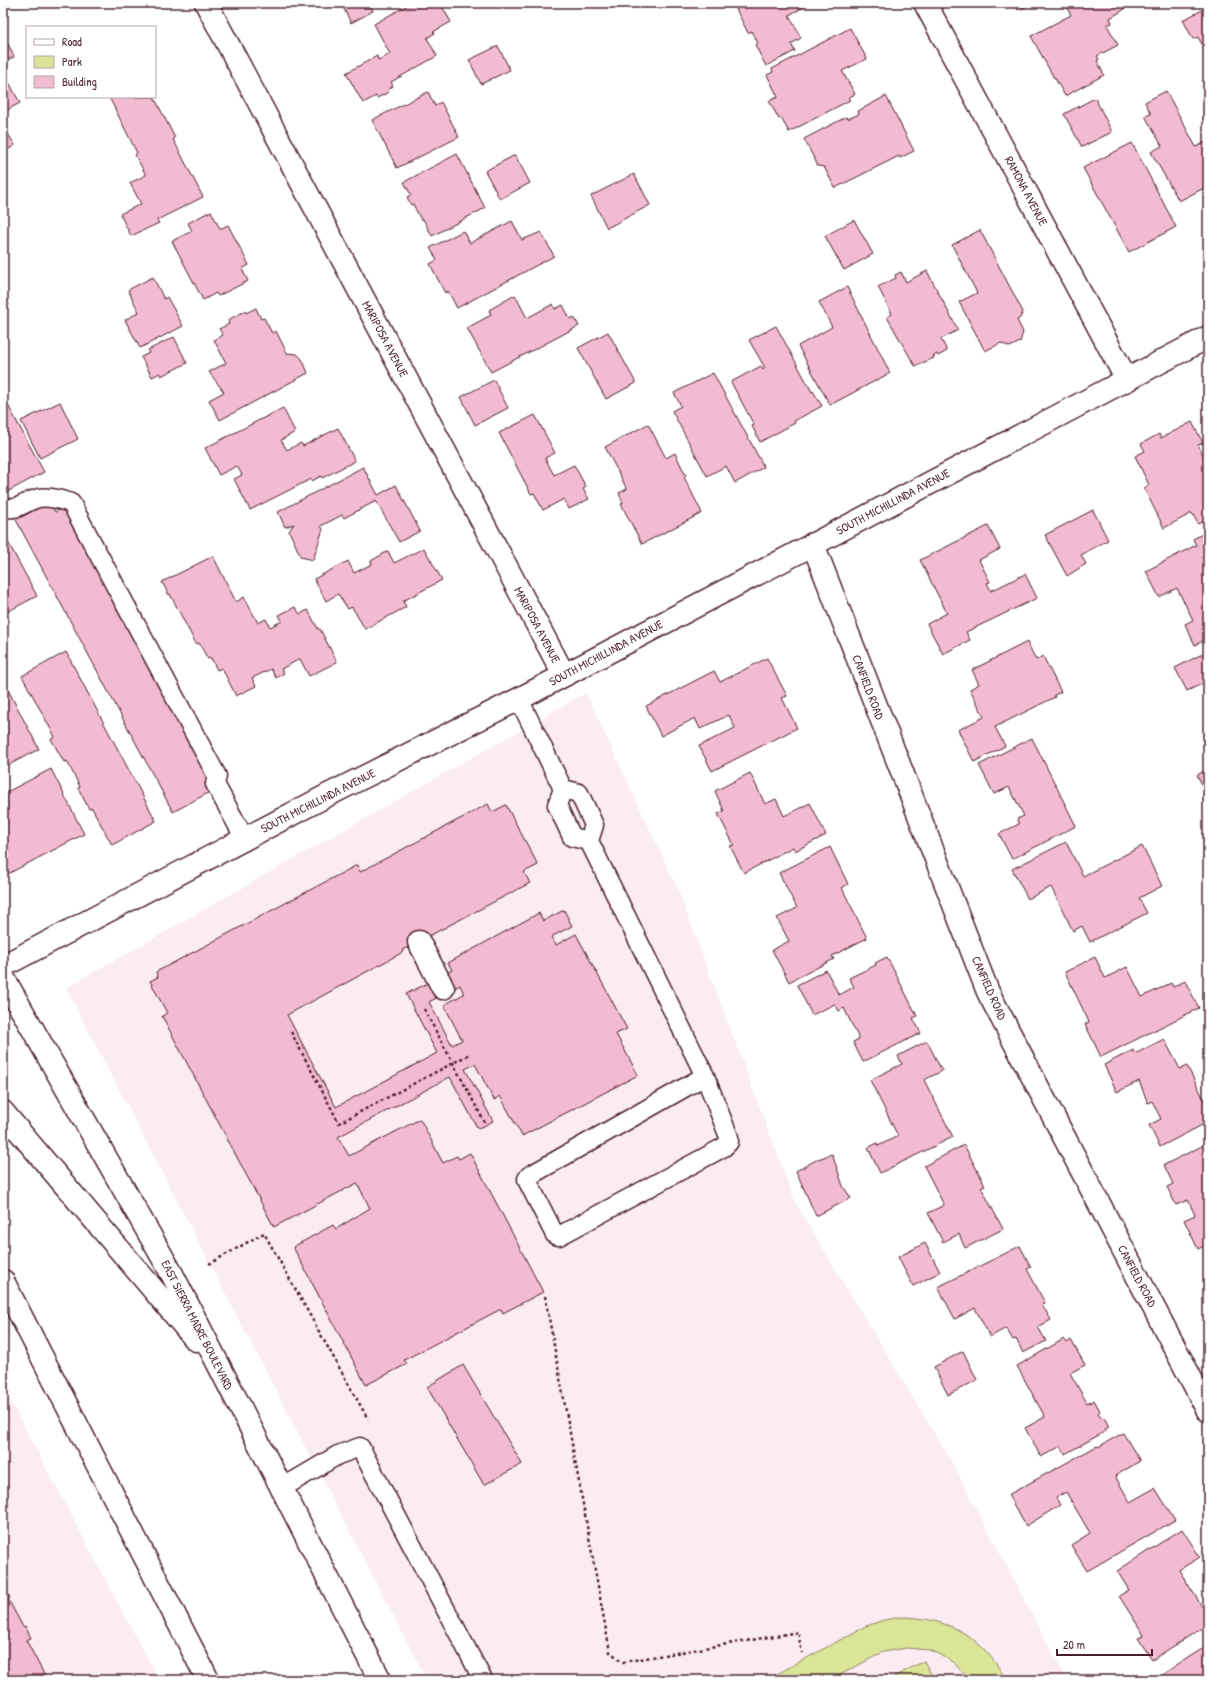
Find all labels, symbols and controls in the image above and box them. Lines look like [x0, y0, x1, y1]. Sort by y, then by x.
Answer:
legend [26, 26, 156, 98]
text: Road [62, 33, 82, 50]
text: Park [62, 53, 82, 70]
text: Building [62, 73, 97, 90]
street label: RAMONA AVENUE [1001, 153, 1052, 229]
street label: MARIPOSA AVENUE [358, 298, 413, 380]
street label: SOUTH MICHILLINDA AVENUE [833, 464, 953, 539]
street label: MARIPOSA AVENUE [510, 584, 565, 666]
street label: SOUTH MICHILLINDA AVENUE [546, 615, 666, 690]
street label: CANFIELD ROAD [848, 652, 889, 722]
street label: SOUTH MICHILLINDA AVENUE [258, 764, 379, 837]
street label: CANFIELD ROAD [968, 953, 1011, 1023]
street label: CANFIELD ROAD [1114, 1242, 1161, 1310]
street label: EAST SIERRA MADRE BOULEVARD [157, 1257, 238, 1393]
scale bar [1057, 1631, 1152, 1657]
text: 20 m [1063, 1636, 1085, 1653]

